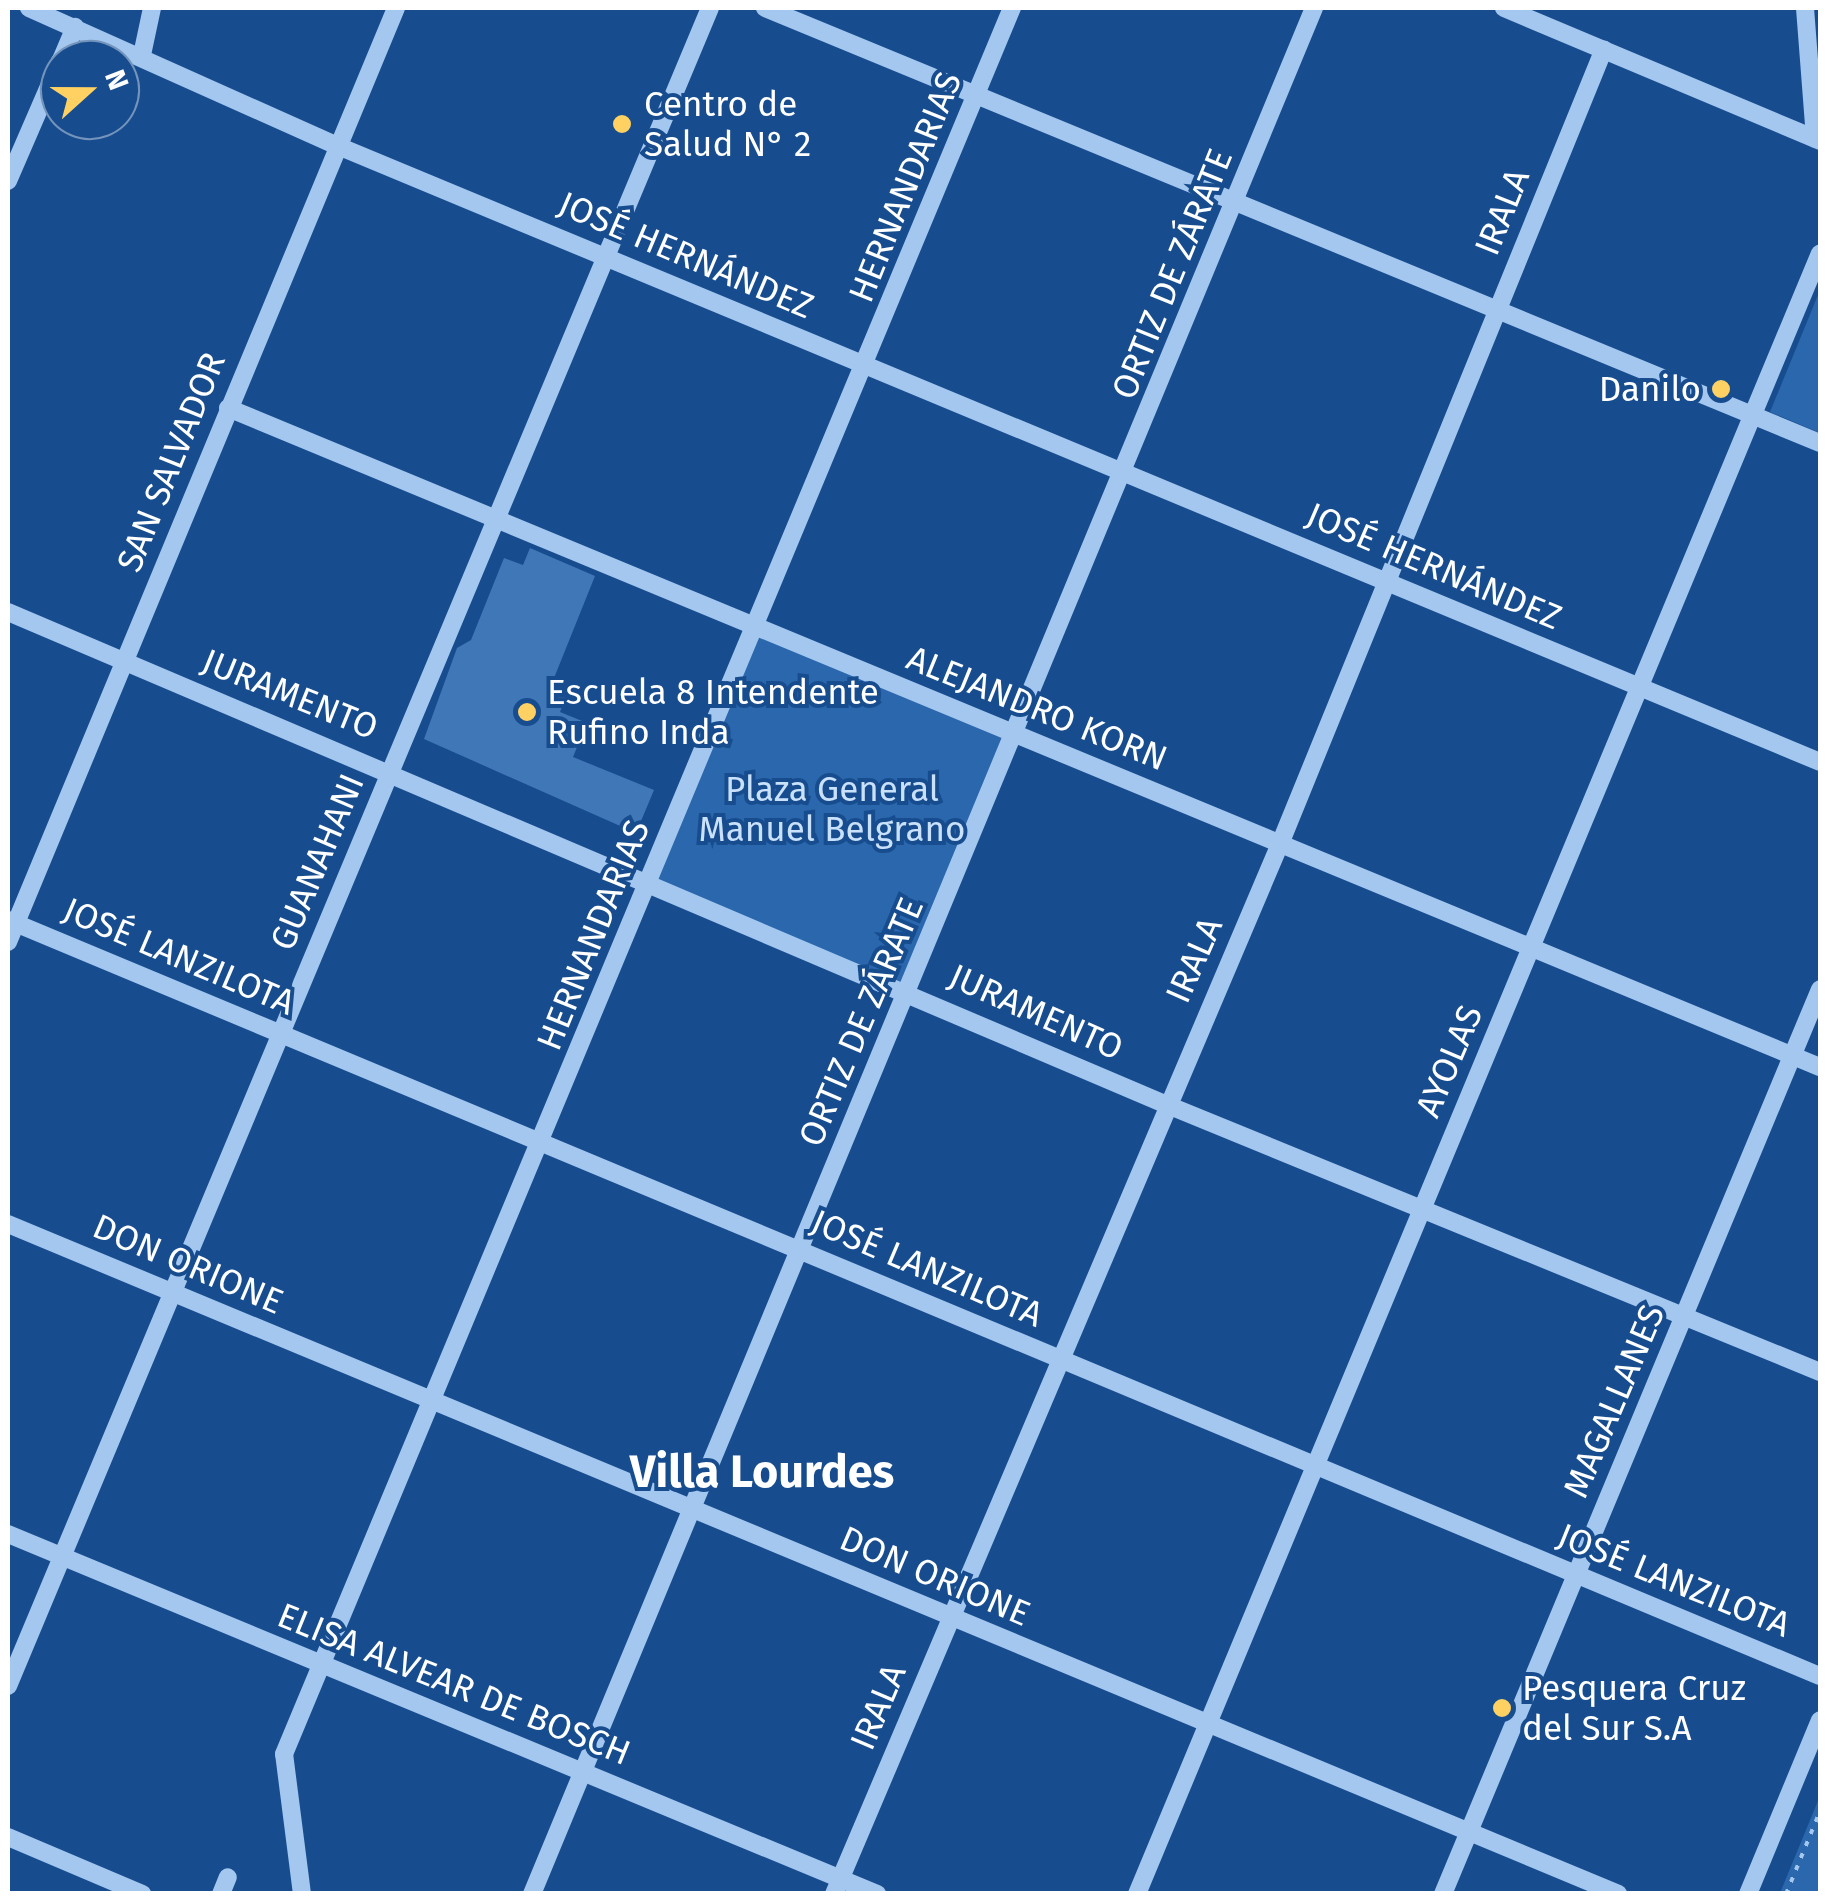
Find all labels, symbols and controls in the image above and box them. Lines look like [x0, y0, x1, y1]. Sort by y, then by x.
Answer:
north arrow [40, 40, 140, 140]
text: N [98, 65, 135, 94]
street label: HERNANDARIAS [840, 66, 970, 308]
place label: Centro de Salud N° 2 [644, 83, 811, 165]
marker: Centro de Salud N° 2 [609, 111, 635, 137]
street label: ORTIZ DE ZÁRATE [1103, 143, 1241, 405]
street label: IRALA [1466, 163, 1538, 261]
street label: JOSÉ HERNÁNDEZ [552, 182, 820, 328]
street label: SAN SALVADOR [108, 346, 234, 578]
place label: Danilo [1599, 368, 1701, 410]
marker: Danilo [1710, 378, 1732, 400]
street label: JOSÉ HERNÁNDEZ [1300, 493, 1568, 639]
street label: ALEJANDRO KORN [901, 637, 1173, 779]
street label: JURAMENTO [196, 640, 384, 748]
place label: Escuela 8 Intendente Rufino Inda [547, 671, 879, 753]
marker: Escuela 8 Intendente Rufino Inda [516, 701, 538, 723]
street label: GUANAHANI [261, 768, 373, 956]
park label: Plaza General Manuel Belgrano [699, 768, 965, 850]
street label: HERNANDARIAS [528, 814, 658, 1056]
street label: JOSÉ LANZILOTA [57, 888, 301, 1024]
street label: ORTIZ DE ZÁRATE [790, 891, 932, 1153]
street label: IRALA [1157, 911, 1231, 1009]
street label: JURAMENTO [942, 955, 1130, 1069]
street label: AYOLAS [1407, 999, 1491, 1123]
street label: JOSÉ LANZILOTA [805, 1200, 1049, 1336]
street label: DON ORIONE [87, 1205, 289, 1323]
street label: MAGALLANES [1555, 1298, 1673, 1504]
district label: Villa Lourdes [630, 1446, 894, 1500]
street label: JOSÉ LANZILOTA [1552, 1514, 1796, 1646]
street label: DON ORIONE [834, 1517, 1036, 1635]
street label: ELISA ALVEAR DE BOSCH [272, 1594, 636, 1774]
street label: IRALA [841, 1658, 915, 1756]
place label: Pesquera Cruz del Sur S.A [1522, 1667, 1746, 1749]
marker: Pesquera Cruz del Sur S.A [1491, 1697, 1513, 1719]

